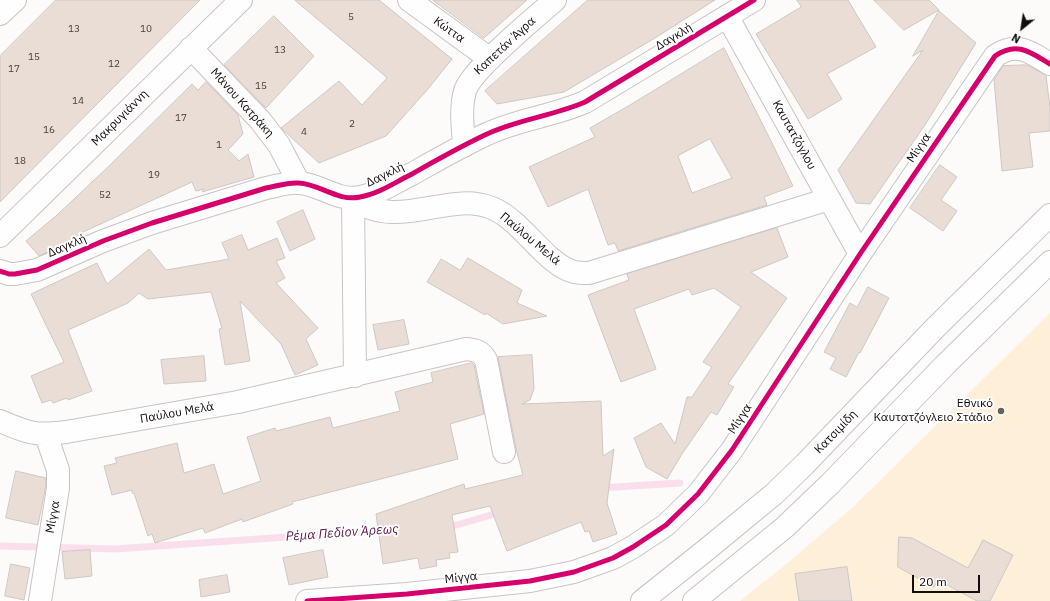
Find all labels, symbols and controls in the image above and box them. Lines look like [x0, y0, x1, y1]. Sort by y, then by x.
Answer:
north arrow [1002, 8, 1042, 48]
house number: 5 [348, 11, 354, 23]
street label: Κώττα [431, 14, 467, 46]
street label: Καπετάν Άγρα [471, 14, 539, 78]
street label: Δαγκλή [653, 20, 695, 54]
house number: 13 [68, 23, 80, 35]
house number: 10 [140, 23, 152, 35]
text: N [1009, 30, 1023, 46]
house number: 13 [274, 44, 286, 56]
house number: 15 [28, 51, 40, 63]
house number: 12 [108, 58, 120, 70]
house number: 17 [8, 63, 20, 75]
street label: Μάνου Κατράκη [207, 65, 277, 141]
house number: 15 [255, 80, 267, 92]
street label: Μακρυγιάννη [89, 87, 151, 149]
house number: 14 [72, 95, 84, 107]
street label: Καυτατζόγλου [769, 98, 819, 172]
house number: 17 [175, 112, 187, 124]
house number: 2 [349, 118, 355, 130]
house number: 16 [43, 124, 55, 136]
house number: 4 [301, 126, 307, 138]
street label: Μίγγα [904, 130, 934, 166]
house number: 1 [216, 139, 222, 151]
house number: 18 [14, 155, 26, 167]
street label: Δαγκλή [364, 160, 406, 190]
house number: 19 [148, 169, 160, 181]
house number: 52 [99, 189, 111, 201]
street label: Παύλου Μελά [497, 210, 563, 268]
street label: Δαγκλή [45, 231, 89, 261]
place label: Εθνικό Καυτατζόγλειο Στάδιο [873, 397, 993, 425]
street label: Παύλου Μελά [139, 399, 215, 427]
street label: Μίγγα [725, 401, 755, 437]
marker: Εθνικό Καυτατζόγλειο Στάδιο [996, 406, 1006, 416]
street label: Κατσιμίδη [812, 407, 860, 457]
street label: Μίγγα [43, 500, 63, 534]
water label: Ρέμα Πεδίον Άρεως [285, 521, 399, 545]
scale bar [914, 567, 982, 593]
street label: Μίγγα [444, 569, 478, 587]
text: 20 m [919, 574, 947, 589]

